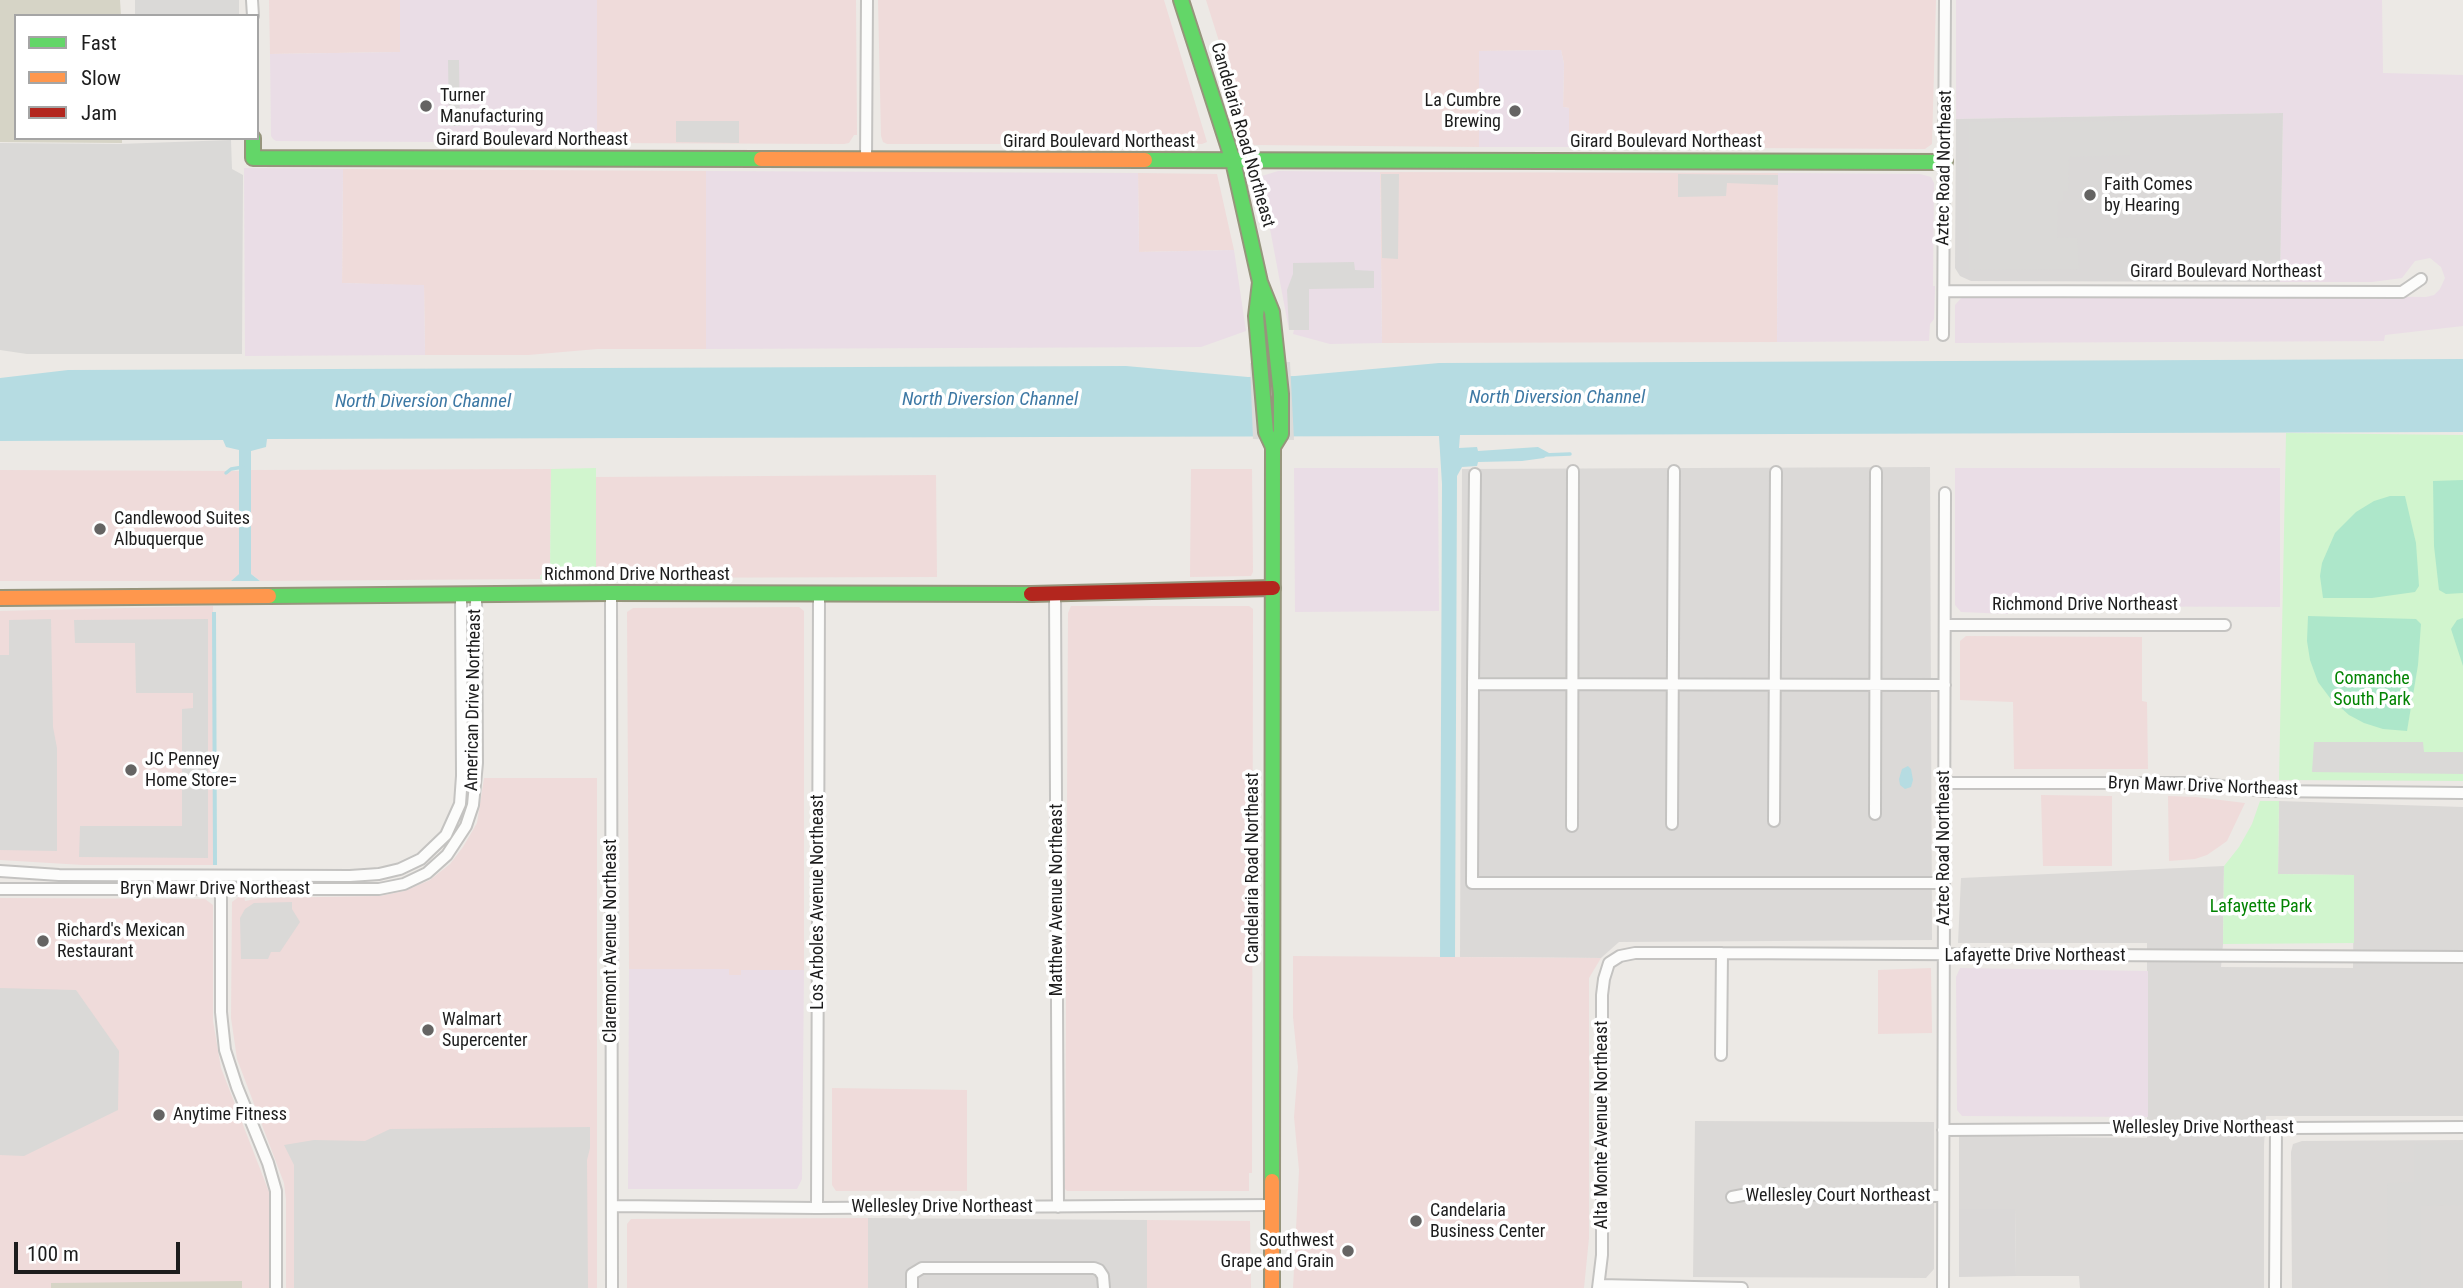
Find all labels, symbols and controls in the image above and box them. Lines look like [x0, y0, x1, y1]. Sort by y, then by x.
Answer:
legend [14, 14, 259, 140]
text: Fast [81, 31, 117, 55]
street label: Candelaria Road Northeast [1205, 40, 1279, 230]
text: Slow [81, 66, 121, 90]
place label: Turner Manufacturing [440, 85, 544, 128]
place label: La Cumbre Brewing [1425, 90, 1501, 132]
street label: Aztec Road Northeast [1933, 90, 1957, 246]
marker: Turner Manufacturing [418, 98, 434, 114]
text: Jam [81, 101, 117, 125]
marker: La Cumbre Brewing [1507, 103, 1523, 119]
street label: Girard Boulevard Northeast [436, 129, 628, 151]
street label: Girard Boulevard Northeast [1003, 131, 1195, 153]
street label: Girard Boulevard Northeast [1570, 131, 1762, 153]
place label: Faith Comes by Hearing [2104, 174, 2193, 216]
marker: Faith Comes by Hearing [2082, 187, 2098, 203]
street label: Girard Boulevard Northeast [2130, 261, 2322, 283]
water label: North Diversion Channel [1469, 387, 1645, 409]
water label: North Diversion Channel [902, 389, 1078, 411]
water label: North Diversion Channel [335, 391, 511, 413]
place label: Candlewood Suites Albuquerque [114, 508, 250, 550]
marker: Candlewood Suites Albuquerque [92, 521, 108, 537]
street label: Richmond Drive Northeast [544, 564, 730, 586]
street label: Richmond Drive Northeast [1992, 594, 2178, 616]
street label: American Drive Northeast [462, 609, 486, 791]
park label: Comanche South Park [2333, 668, 2411, 710]
place label: JC Penney Home Store= [145, 749, 237, 792]
marker: JC Penney Home Store= [123, 762, 139, 778]
street label: Aztec Road Northeast [1933, 770, 1955, 926]
street label: Candelaria Road Northeast [1242, 772, 1264, 964]
street label: Bryn Mawr Drive Northeast [2108, 773, 2298, 801]
street label: Los Arboles Avenue Northeast [807, 794, 829, 1010]
street label: Matthew Avenue Northeast [1046, 804, 1068, 996]
street label: Claremont Avenue Northeast [600, 839, 622, 1043]
street label: Bryn Mawr Drive Northeast [120, 878, 310, 900]
park label: Lafayette Park [2210, 896, 2312, 918]
place label: Richard's Mexican Restaurant [57, 920, 185, 962]
marker: Richard's Mexican Restaurant [35, 933, 51, 949]
street label: Lafayette Drive Northeast [1944, 945, 2126, 967]
place label: Walmart Supercenter [442, 1009, 527, 1052]
street label: Alta Monte Avenue Northeast [1591, 1021, 1613, 1229]
marker: Walmart Supercenter [420, 1022, 436, 1038]
place label: Anytime Fitness [173, 1104, 287, 1126]
marker: Anytime Fitness [151, 1107, 167, 1123]
street label: Wellesley Drive Northeast [2112, 1117, 2294, 1139]
street label: Wellesley Court Northeast [1746, 1185, 1930, 1207]
street label: Wellesley Drive Northeast [851, 1196, 1033, 1218]
place label: Candelaria Business Center [1430, 1200, 1545, 1242]
marker: Candelaria Business Center [1408, 1213, 1424, 1229]
scale bar [18, 1228, 184, 1272]
place label: Southwest Grape and Grain [1221, 1230, 1334, 1272]
text: 100 m [27, 1242, 79, 1266]
marker: Southwest Grape and Grain [1340, 1243, 1356, 1259]

